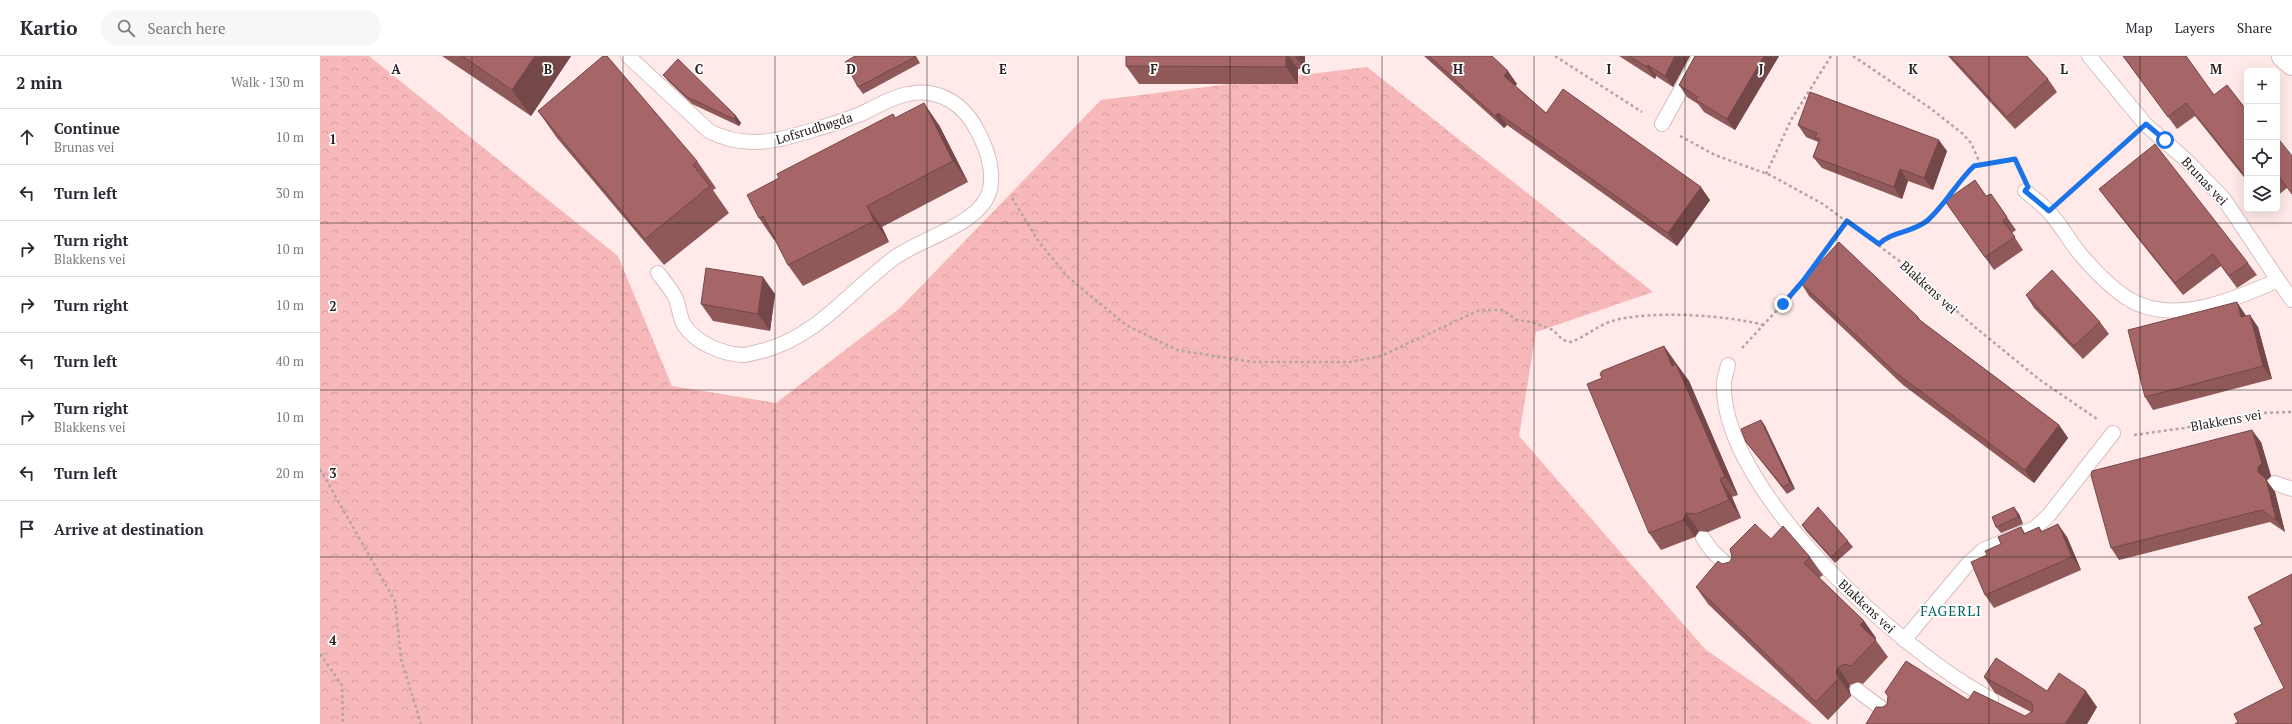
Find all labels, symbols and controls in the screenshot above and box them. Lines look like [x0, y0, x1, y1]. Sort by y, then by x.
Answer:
search box [101, 10, 381, 46]
text: Kartio [20, 15, 77, 40]
icon: search [115, 17, 137, 39]
text: Search here [147, 18, 225, 38]
text: Map [2126, 18, 2153, 37]
text: Layers [2175, 18, 2215, 37]
text: Share [2237, 18, 2272, 37]
text: A [391, 60, 401, 78]
text: B [544, 60, 552, 78]
text: C [695, 60, 703, 78]
text: D [846, 60, 856, 78]
text: E [999, 60, 1007, 78]
text: F [1150, 60, 1158, 78]
text: G [1301, 60, 1311, 78]
text: H [1453, 60, 1463, 78]
text: I [1607, 60, 1612, 78]
text: J [1759, 60, 1764, 78]
text: K [1908, 60, 1918, 78]
text: L [2060, 60, 2068, 78]
text: M [2210, 60, 2222, 78]
map controls [2244, 68, 2280, 212]
button: + [2244, 68, 2280, 104]
text: 2 min [16, 71, 63, 94]
text: Walk · 130 m [231, 73, 304, 91]
button: − [2244, 104, 2280, 140]
street label: Lofsrudhøgda [773, 108, 855, 148]
text: Continue [54, 118, 120, 138]
icon: ahead [16, 126, 38, 148]
text: 10 m [276, 128, 304, 146]
text: 1 [329, 130, 337, 148]
route start [2156, 131, 2174, 149]
text: Brunas vei [54, 138, 114, 156]
button: locate [2244, 140, 2280, 176]
street label: Brunas vei [2178, 153, 2232, 209]
button: layers [2244, 176, 2280, 212]
icon: left [16, 182, 38, 204]
text: Turn left [54, 183, 118, 203]
text: 30 m [276, 184, 304, 202]
text: Turn right [54, 230, 129, 250]
icon: right [16, 238, 38, 260]
text: 10 m [276, 240, 304, 258]
text: Blakkens vei [54, 250, 126, 268]
street label: Blakkens vei [1896, 256, 1962, 318]
icon: right [16, 294, 38, 316]
text: Turn right [54, 295, 129, 315]
route end [1774, 295, 1792, 313]
text: 10 m [276, 296, 304, 314]
text: 2 [329, 297, 337, 315]
icon: left [16, 350, 38, 372]
text: Turn left [54, 351, 118, 371]
text: 40 m [276, 352, 304, 370]
text: Turn right [54, 398, 129, 418]
street label: Blakkens vei [2189, 405, 2263, 435]
icon: right [16, 406, 38, 428]
text: 10 m [276, 408, 304, 426]
text: Blakkens vei [54, 418, 126, 436]
icon: left [16, 462, 38, 484]
text: Turn left [54, 463, 118, 483]
text: 20 m [276, 464, 304, 482]
text: 3 [329, 464, 337, 482]
icon: arrive [16, 518, 38, 540]
text: Arrive at destination [54, 519, 204, 539]
street label: Blakkens vei [1835, 575, 1899, 637]
district label: FAGERLI [1920, 601, 1982, 620]
text: 4 [329, 631, 337, 649]

